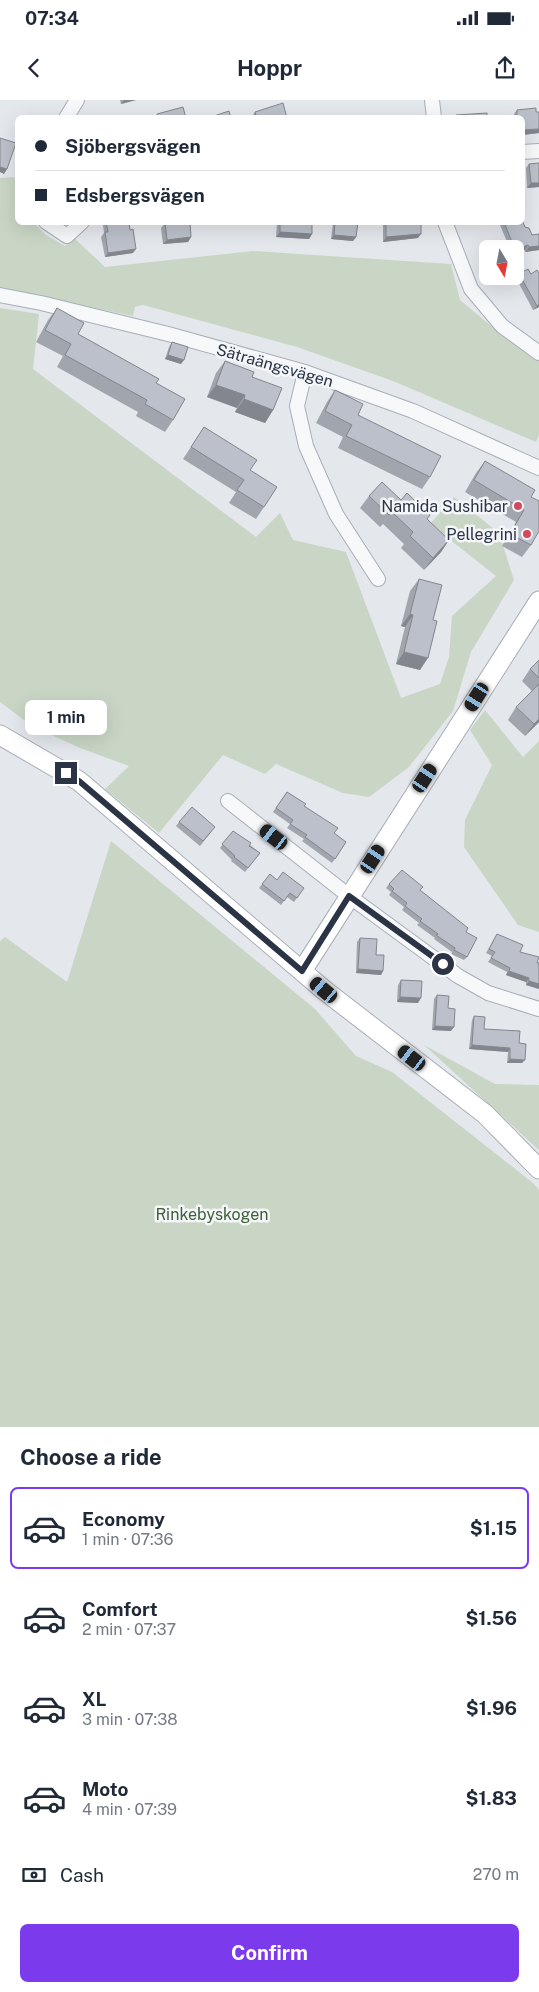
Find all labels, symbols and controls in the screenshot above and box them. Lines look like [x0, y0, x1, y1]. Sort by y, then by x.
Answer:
text: 07:34 [25, 7, 79, 29]
icon: back [20, 54, 48, 82]
icon: share [491, 54, 519, 82]
text: Hoppr [237, 55, 302, 81]
text: Sjöbergsvägen [65, 135, 201, 157]
text: Edsbergsvägen [65, 184, 205, 206]
north arrow [479, 240, 524, 285]
map controls [479, 240, 524, 285]
street label: Sätraängsvägen [214, 340, 336, 391]
place label: Namida Sushibar [381, 497, 508, 516]
marker: Namida Sushibar [512, 500, 524, 512]
place label: Pellegrini [446, 525, 517, 544]
marker: Pellegrini [521, 528, 533, 540]
car [462, 680, 491, 714]
callout: 1 min [25, 700, 107, 736]
text: 1 min [47, 708, 85, 727]
car [410, 761, 439, 795]
route end [55, 762, 77, 784]
car [257, 822, 290, 852]
car [358, 842, 387, 876]
route start [432, 953, 454, 975]
car [307, 975, 340, 1005]
car [395, 1043, 428, 1073]
park label: Rinkebyskogen [155, 1205, 269, 1224]
text: Choose a ride [20, 1444, 162, 1470]
icon: car [22, 1506, 67, 1551]
text: Economy [82, 1508, 165, 1530]
text: $1.15 [470, 1517, 517, 1539]
text: 1 min · 07:36 [82, 1530, 174, 1549]
icon: car [22, 1596, 67, 1641]
text: Comfort [82, 1598, 158, 1620]
text: $1.56 [465, 1607, 517, 1629]
text: 2 min · 07:37 [82, 1620, 176, 1639]
icon: car [22, 1686, 67, 1731]
text: XL [82, 1688, 107, 1710]
text: $1.96 [466, 1697, 517, 1719]
text: 3 min · 07:38 [82, 1710, 178, 1729]
icon: car [22, 1776, 67, 1821]
text: Moto [82, 1778, 128, 1800]
text: $1.83 [465, 1787, 517, 1809]
text: 4 min · 07:39 [82, 1800, 177, 1819]
icon: cash [20, 1861, 48, 1889]
text: Cash [60, 1864, 104, 1886]
text: 270 m [473, 1865, 519, 1884]
button: Confirm [20, 1924, 519, 1982]

